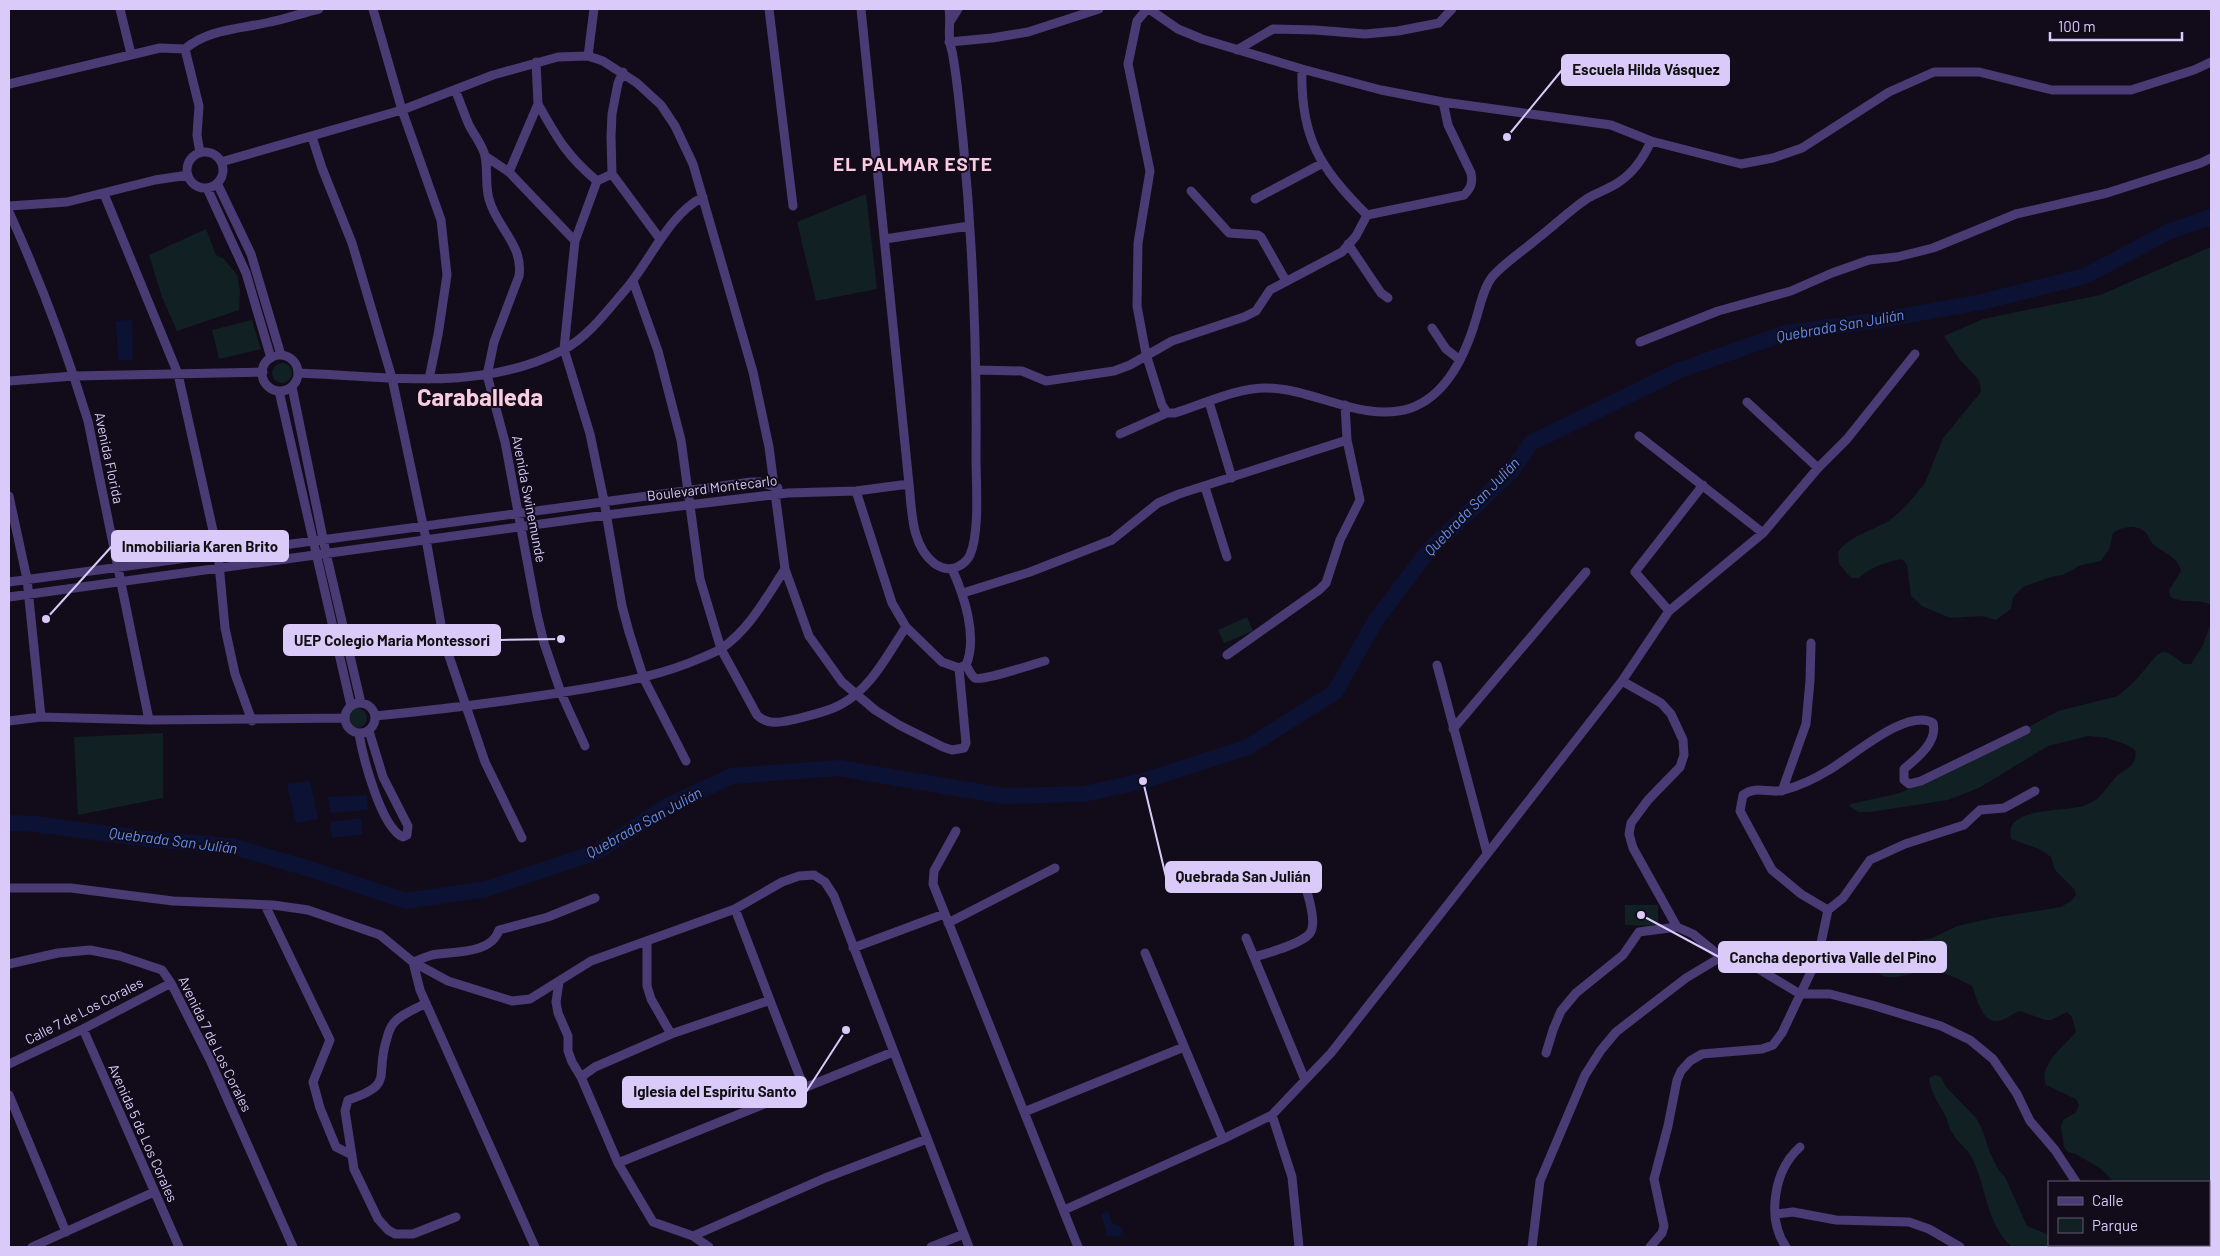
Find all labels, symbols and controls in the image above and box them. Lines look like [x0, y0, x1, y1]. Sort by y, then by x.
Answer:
scale bar [2050, 10, 2182, 42]
text: 100 m [2058, 17, 2096, 35]
callout: Escuela Hilda Vásquez [1562, 55, 1729, 85]
text: Escuela Hilda Vásquez [1572, 60, 1720, 78]
district label: EL PALMAR ESTE [833, 152, 993, 175]
water label: Quebrada San Julián [1775, 305, 1905, 345]
district label: Caraballeda [417, 382, 543, 411]
street label: Avenida Florida [92, 411, 127, 505]
street label: Avenida Swinemunde [509, 434, 550, 564]
water label: Quebrada San Julián [1420, 453, 1523, 559]
street label: Boulevard Montecarlo [646, 471, 778, 504]
callout: Inmobiliaria Karen Brito [112, 531, 288, 561]
text: Inmobiliaria Karen Brito [122, 537, 278, 555]
callout: UEP Colegio Maria Montessori [284, 625, 500, 655]
text: UEP Colegio Maria Montessori [294, 631, 490, 649]
water label: Quebrada San Julián [583, 783, 705, 861]
water label: Quebrada San Julián [108, 823, 239, 857]
callout: Quebrada San Julián [1166, 862, 1321, 892]
text: Quebrada San Julián [1175, 867, 1311, 885]
callout: Cancha deportiva Valle del Pino [1719, 942, 1946, 972]
text: Cancha deportiva Valle del Pino [1729, 948, 1937, 966]
street label: Calle 7 de Los Corales [22, 973, 146, 1048]
street label: Avenida 7 de Los Corales [175, 973, 256, 1115]
street label: Avenida 5 de Los Corales [105, 1061, 182, 1205]
callout: Iglesia del Espíritu Santo [623, 1077, 806, 1107]
text: Iglesia del Espíritu Santo [633, 1082, 797, 1100]
legend [2048, 1181, 2210, 1246]
text: Calle [2092, 1191, 2124, 1209]
text: Parque [2092, 1216, 2138, 1234]

